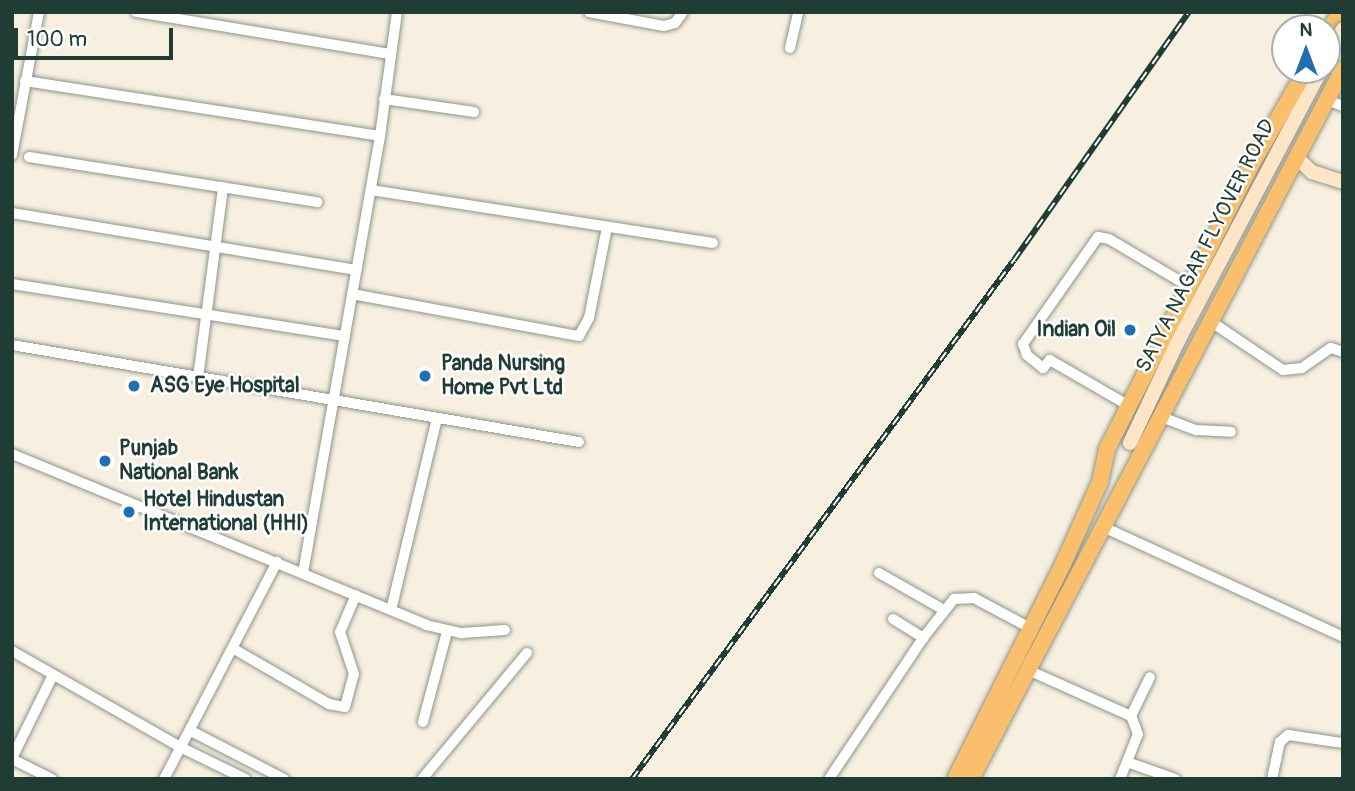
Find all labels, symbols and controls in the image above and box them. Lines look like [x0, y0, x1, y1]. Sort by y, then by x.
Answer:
scale bar [18, 14, 177, 58]
north arrow [1271, 14, 1341, 84]
text: N [1300, 18, 1312, 42]
text: 100 m [27, 26, 87, 53]
street label: SATYA NAGAR FLYOVER ROAD [1131, 115, 1281, 377]
place label: Indian Oil [1037, 317, 1116, 343]
marker: Indian Oil [1122, 322, 1138, 338]
place label: Panda Nursing Home Pvt Ltd [441, 351, 565, 401]
marker: Panda Nursing Home Pvt Ltd [415, 366, 435, 386]
place label: ASG Eye Hospital [150, 373, 300, 399]
marker: ASG Eye Hospital [124, 376, 144, 396]
place label: Punjab National Bank [119, 436, 238, 486]
marker: Punjab National Bank [97, 453, 113, 469]
place label: Hotel Hindustan International (HHI) [143, 487, 309, 537]
marker: Hotel Hindustan International (HHI) [121, 504, 137, 520]

